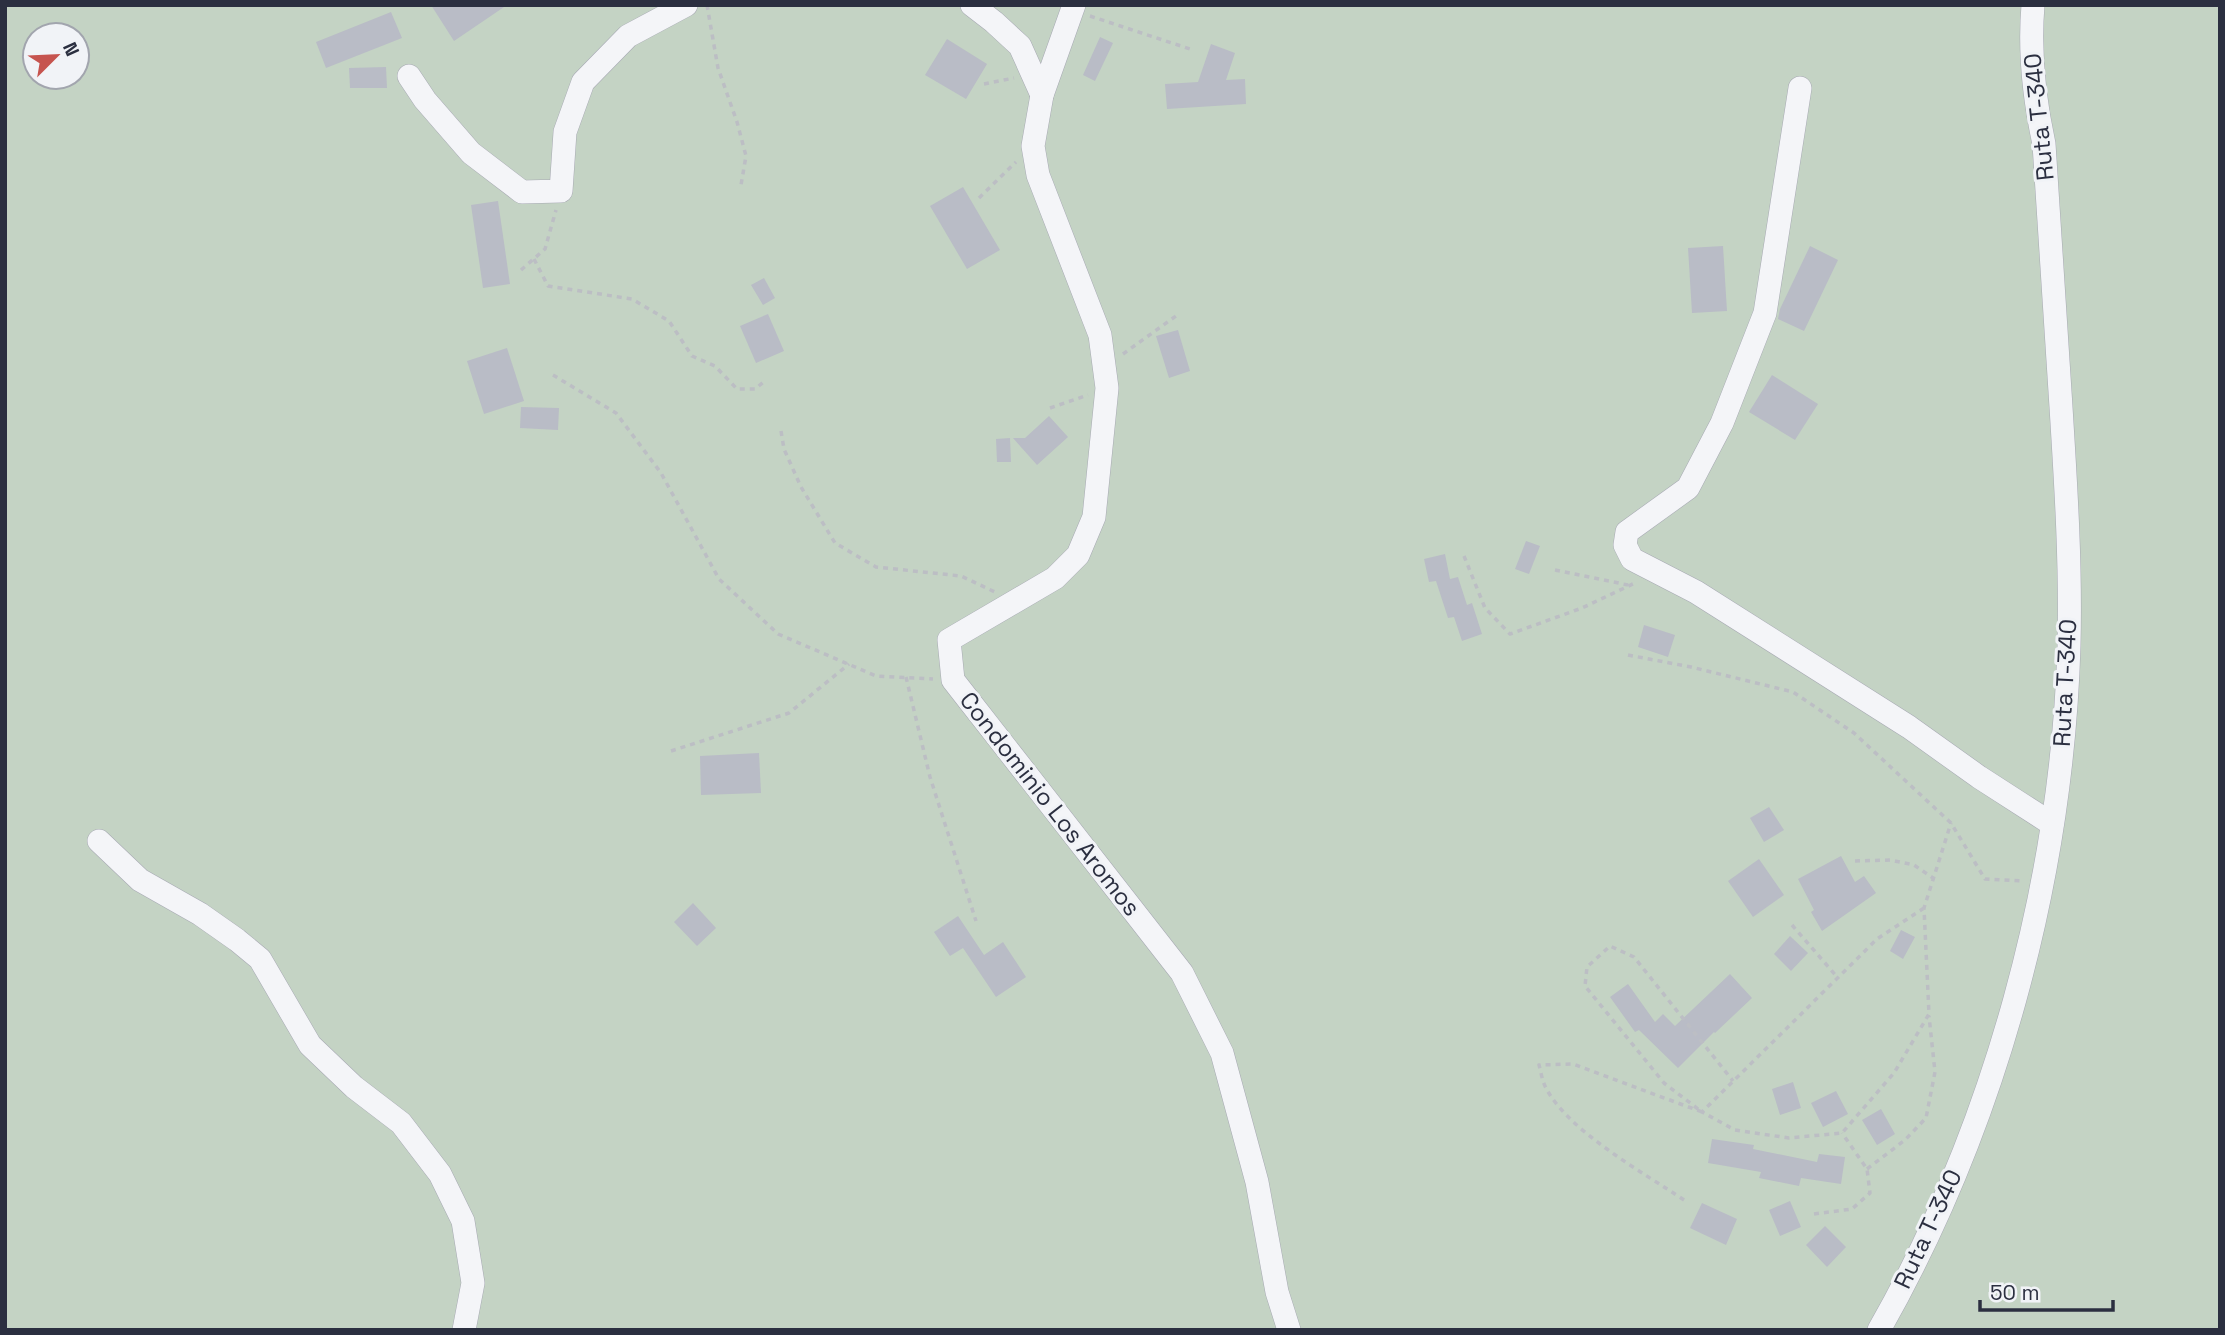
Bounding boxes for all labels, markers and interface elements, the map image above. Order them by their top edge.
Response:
north arrow [21,21,91,91]
text: N [57,38,85,60]
street label: Ruta T-340 [2016,52,2061,182]
street label: Ruta T-340 [2046,618,2083,748]
street label: Condominio Los Aromos [953,685,1148,922]
street label: Ruta T-340 [1886,1164,1969,1293]
scale bar [1980,1268,2113,1312]
text: 50 m [1990,1279,2040,1306]

